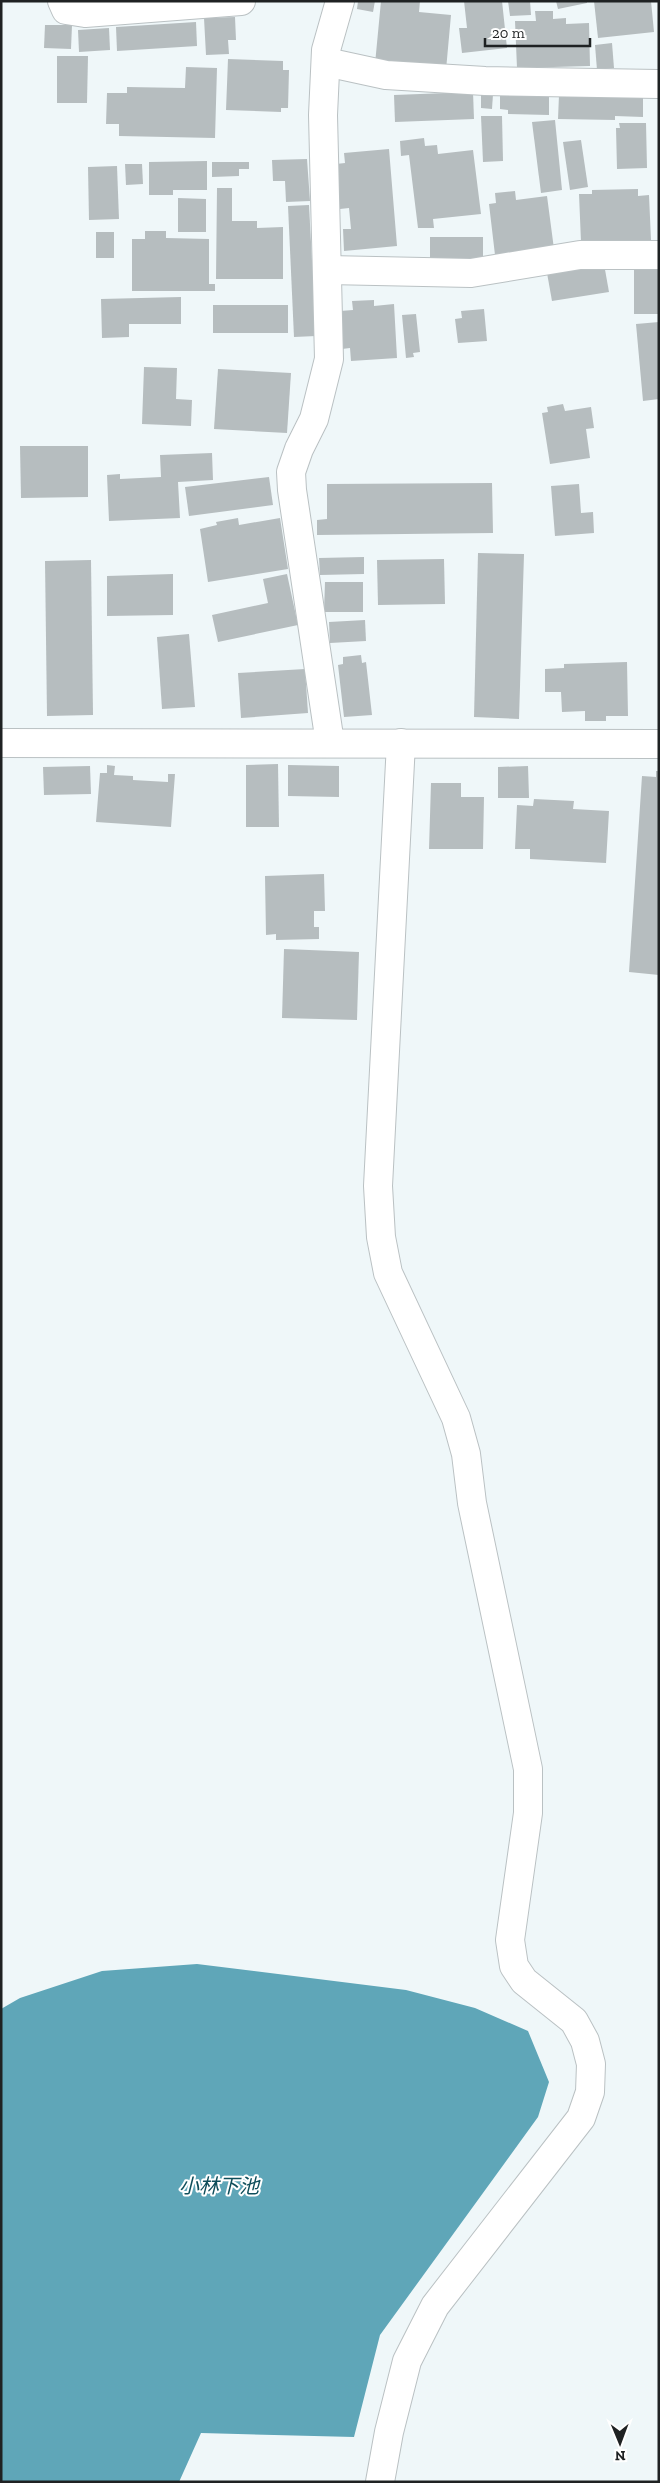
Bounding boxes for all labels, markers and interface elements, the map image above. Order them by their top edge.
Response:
scale bar [485,15,590,47]
text: 20 m [492,24,525,42]
water label: 小林下池 [179,2174,261,2198]
north arrow [595,2418,645,2468]
text: N [614,2447,626,2464]

